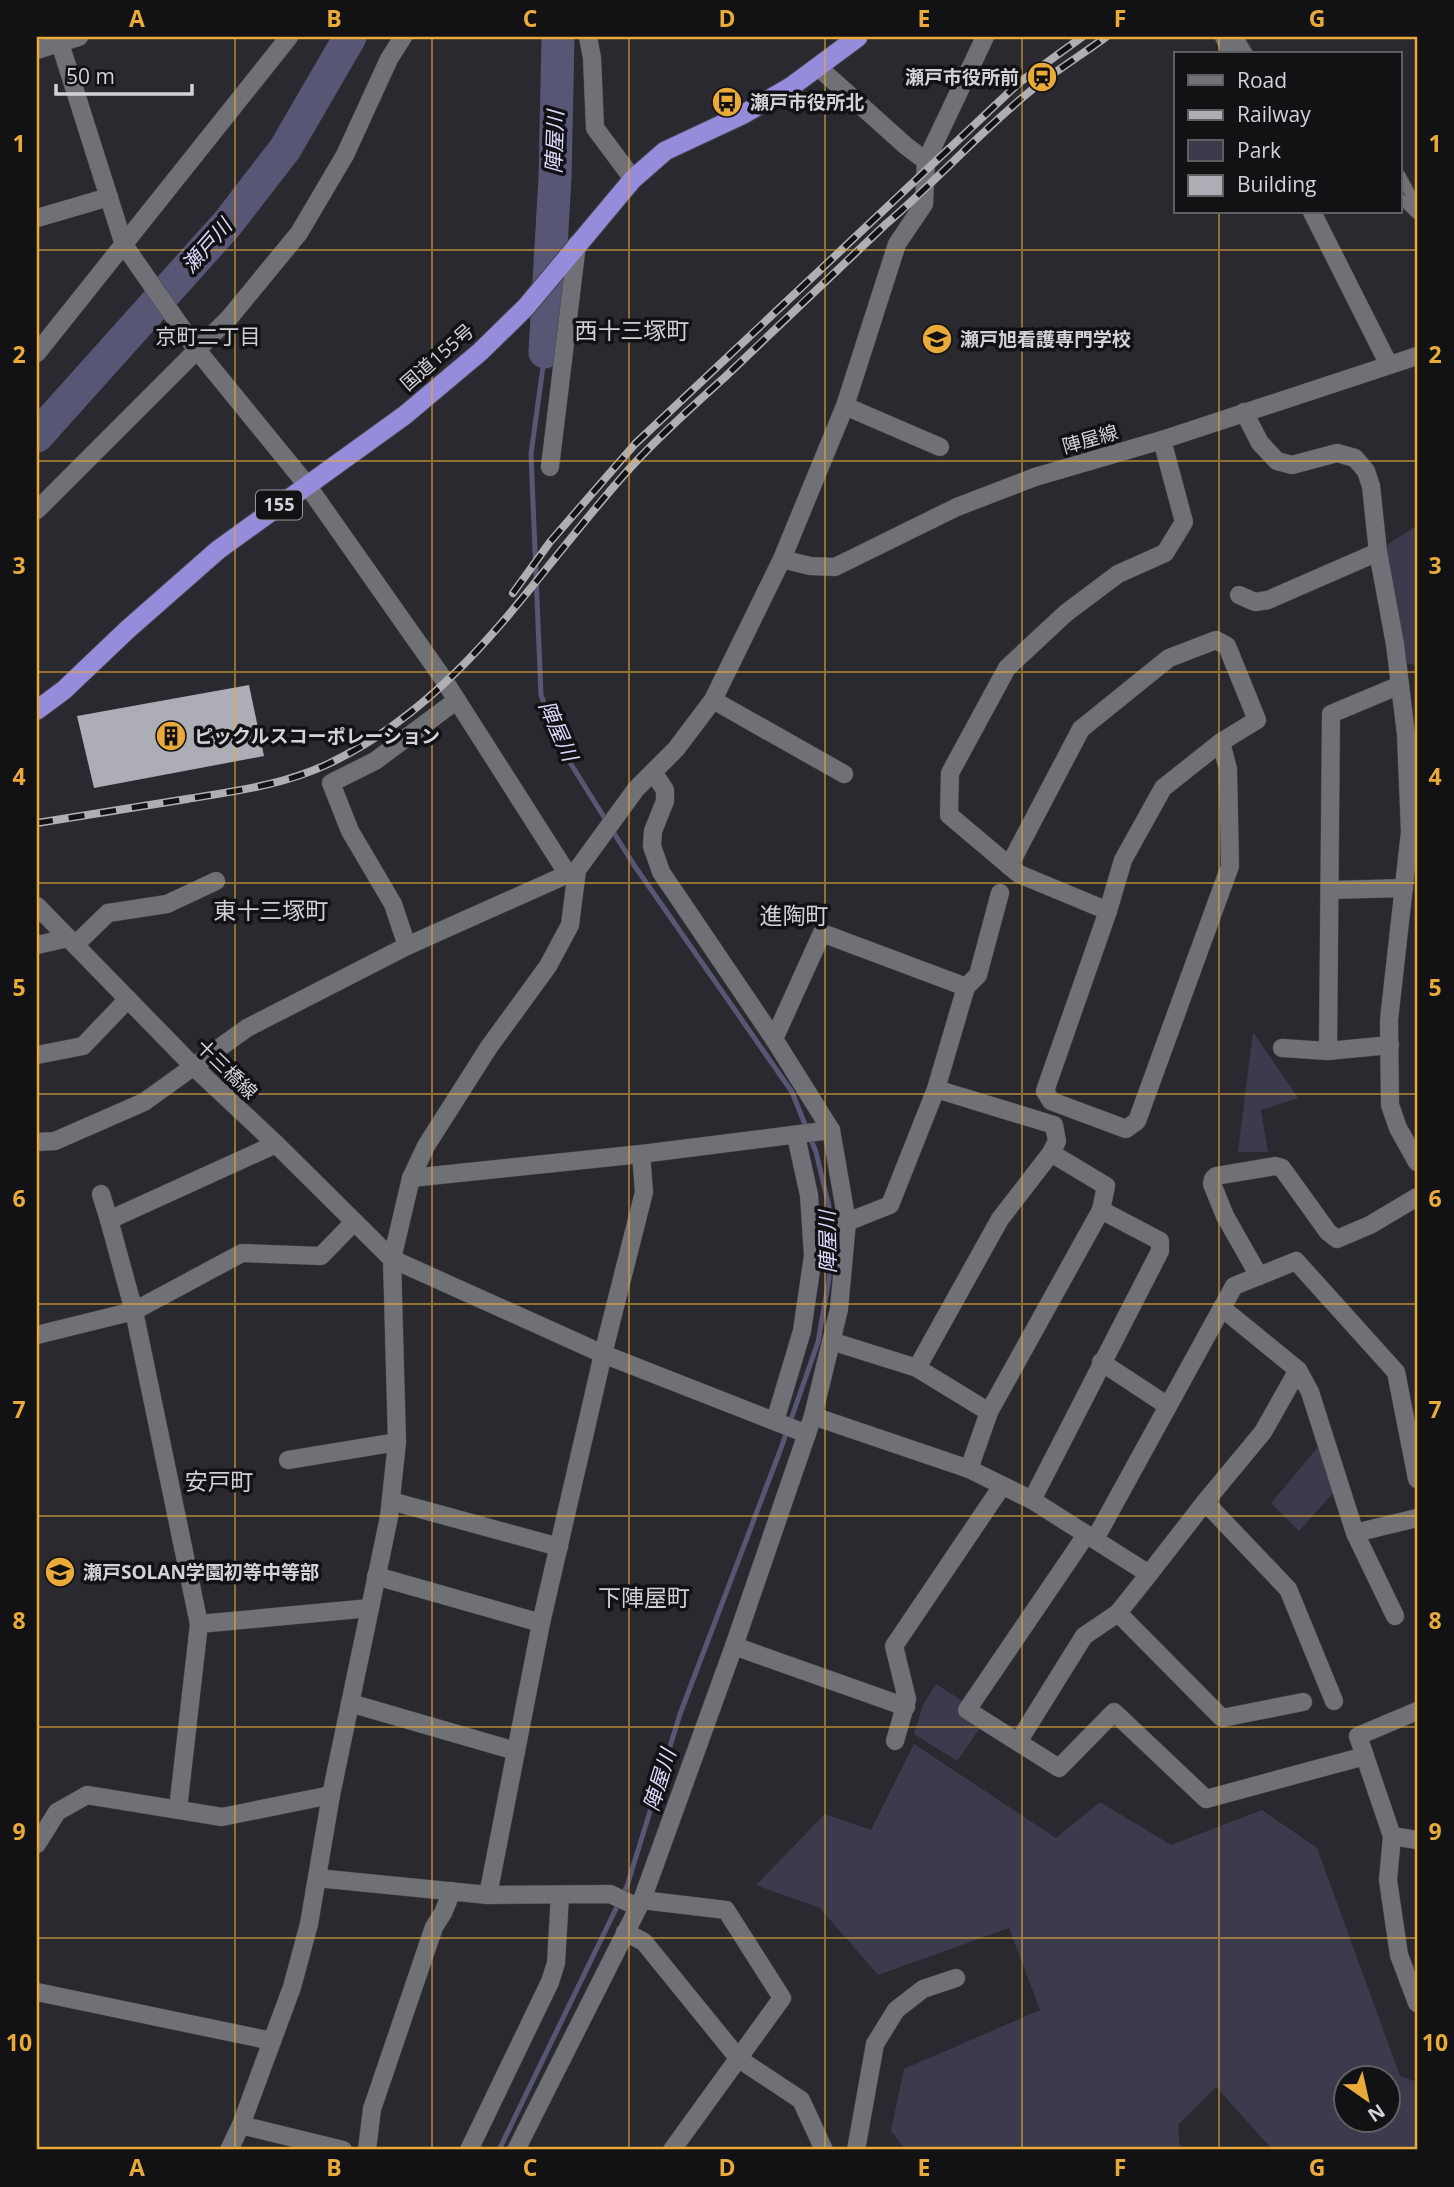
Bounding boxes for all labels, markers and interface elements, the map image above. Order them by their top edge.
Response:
text: A [129,2,145,34]
text: B [326,2,342,34]
text: C [523,2,537,34]
text: D [718,2,736,34]
text: E [918,2,930,34]
text: F [1114,2,1126,34]
text: G [1309,2,1325,34]
scale bar [56,52,192,96]
legend [1174,52,1402,214]
station icon: 瀬戸市役所前 [1025,60,1059,94]
text: 50 m [66,62,115,90]
place label: 瀬戸市役所前 [905,64,1019,90]
text: Road [1237,66,1287,94]
bus stop icon: 瀬戸市役所北 [710,85,744,119]
place label: 瀬戸市役所北 [750,89,864,115]
text: Railway [1237,100,1311,128]
water label: 陣屋川 [539,108,569,174]
text: 1 [12,127,26,159]
text: 1 [1428,127,1442,159]
text: Park [1237,136,1281,164]
text: Building [1237,170,1316,198]
water label: 瀬戸川 [175,211,239,278]
district label: 西十三塚町 [575,314,690,346]
street label: 国道155号 [395,318,479,396]
district label: 京町二丁目 [156,322,261,350]
school or university icon: 瀬戸旭看護専門学校 [920,322,954,356]
place label: 瀬戸旭看護専門学校 [960,326,1131,352]
text: 2 [12,338,26,370]
text: 2 [1428,338,1442,370]
street label: 陣屋線 [1059,419,1121,459]
road number: 155 [256,490,302,520]
text: 3 [12,549,26,581]
text: 3 [1428,549,1442,581]
water label: 陣屋川 [533,696,585,767]
building icon: ピックルスコーポレーション [154,719,188,753]
place label: ピックルスコーポレーション [194,723,440,749]
text: 4 [12,760,26,792]
text: 4 [1428,760,1442,792]
district label: 東十三塚町 [214,894,329,926]
district label: 進陶町 [760,899,829,931]
text: 5 [12,971,26,1003]
text: 5 [1428,971,1442,1003]
street label: 十三橋線 [191,1033,263,1105]
text: 6 [12,1182,26,1214]
text: 6 [1428,1182,1442,1214]
water label: 陣屋川 [812,1208,842,1274]
text: 7 [12,1393,26,1425]
text: 7 [1428,1393,1442,1425]
district label: 安戸町 [185,1465,254,1497]
school or university icon: 瀬戸SOLAN学園初等中等部 [43,1555,77,1589]
place label: 瀬戸SOLAN学園初等中等部 [83,1559,319,1585]
district label: 下陣屋町 [598,1581,690,1613]
text: 8 [12,1604,26,1636]
text: 8 [1428,1604,1442,1636]
water label: 陣屋川 [636,1744,682,1814]
text: 9 [12,1815,26,1847]
text: 9 [1428,1815,1442,1847]
text: 10 [6,2026,32,2058]
text: 10 [1422,2026,1448,2058]
north arrow [1332,2064,1402,2134]
text: N [1363,2098,1390,2128]
text: A [129,2151,145,2183]
text: B [326,2151,342,2183]
text: C [523,2151,537,2183]
text: D [718,2151,736,2183]
text: E [918,2151,930,2183]
text: F [1114,2151,1126,2183]
text: G [1309,2151,1325,2183]

